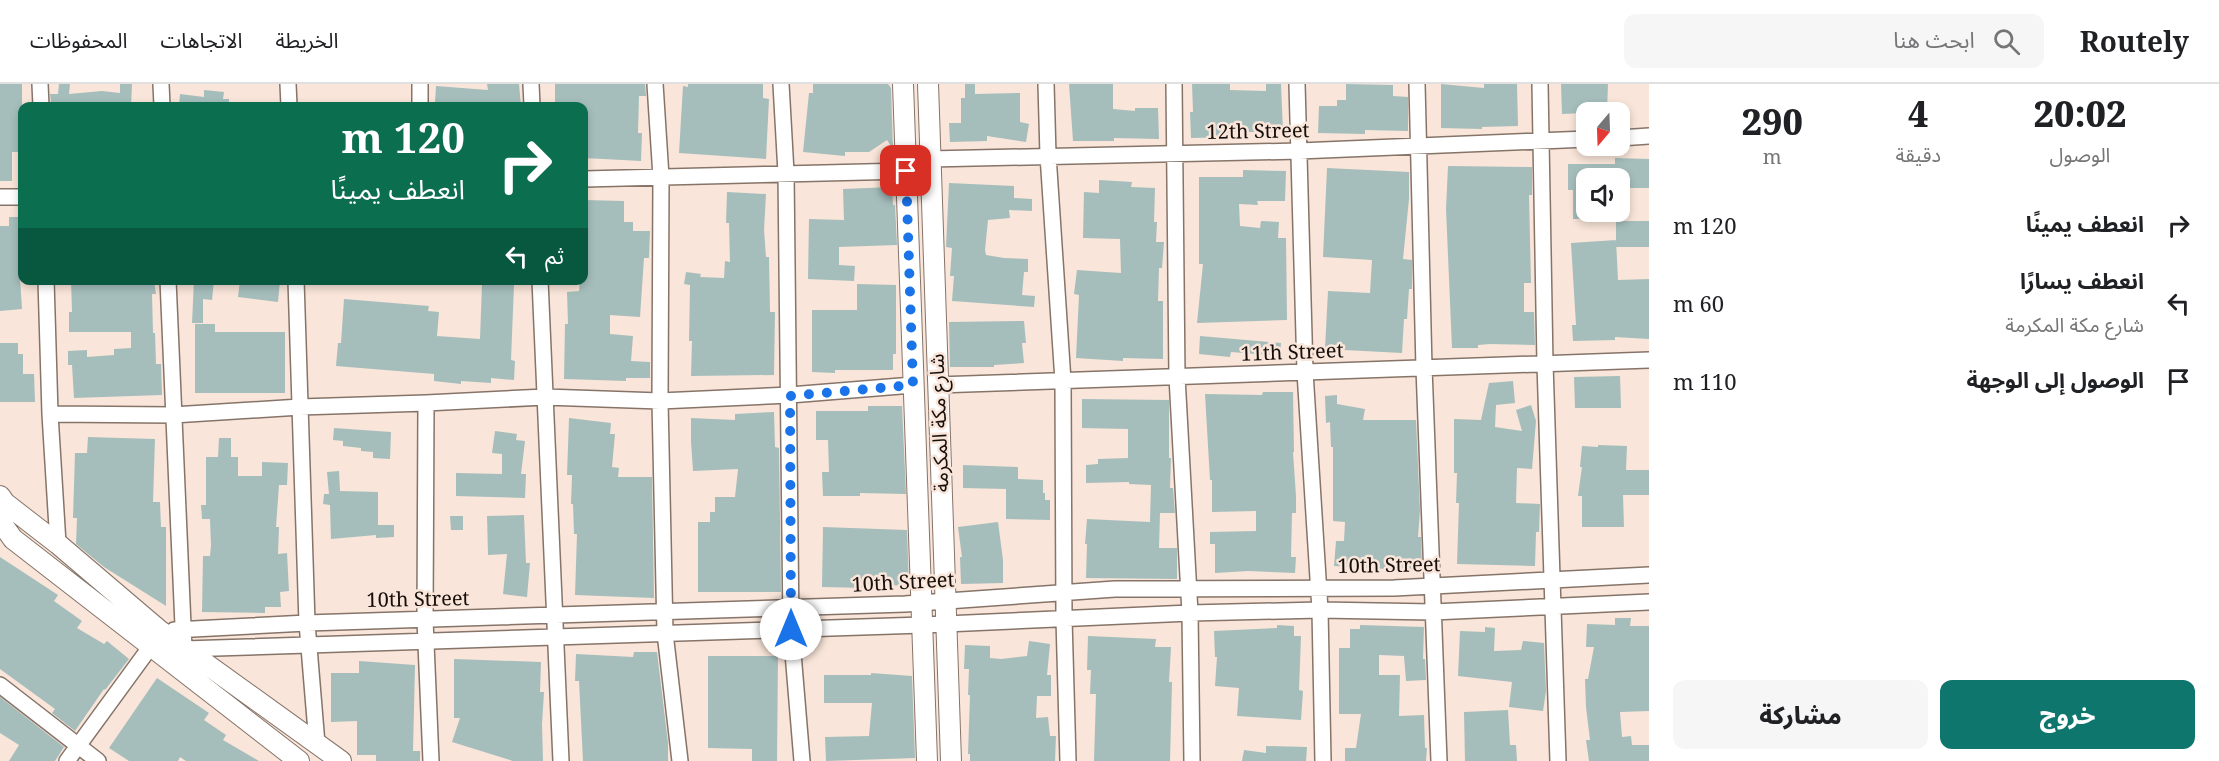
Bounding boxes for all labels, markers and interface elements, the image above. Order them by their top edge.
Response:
search box [1624,14,2044,68]
text: Routely [2080,22,2189,60]
text: ابحث هنا [1893,24,1975,54]
icon: search [1990,25,2023,58]
text: المحفوظات [30,26,127,54]
text: الاتجاهات [160,26,242,54]
text: الخريطة [275,26,338,54]
text: 4 [1908,89,1928,138]
text: 20:02 [2034,89,2126,138]
text: 290 [1742,97,1803,146]
north arrow [1576,102,1630,156]
map controls [1576,102,1630,222]
text: 120 m [341,108,465,165]
street label: 12th Street [1206,116,1310,145]
icon: right [486,126,564,204]
text: دقيقة [1895,141,1941,168]
text: الوصول [2050,141,2110,168]
text: m [1763,143,1782,170]
pin [880,145,931,196]
icon: arrive [889,154,922,187]
button: sound [1576,168,1630,222]
text: انعطف يمينًا [331,170,465,207]
text: انعطف يمينًا [2026,208,2144,238]
icon: right [2162,209,2195,242]
text: 120 m [1673,210,1736,240]
icon: left [500,240,533,273]
text: ثم [545,240,564,270]
text: انعطف يسارًا [2020,265,2144,295]
icon: left [2162,287,2195,320]
text: 60 m [1673,288,1724,318]
text: شارع مكة المكرمة [2005,311,2144,338]
street label: 11th Street [1240,336,1344,367]
street label: شارع مكة المكرمة [923,353,956,493]
text: الوصول إلى الوجهة [1966,364,2144,394]
icon: arrive [2162,365,2195,398]
text: 110 m [1673,366,1736,396]
street label: 10th Street [1337,550,1441,579]
street label: 10th Street [851,565,955,598]
street label: 10th Street [366,584,470,613]
position arrow [759,597,823,661]
button: مشاركة [1673,680,1928,749]
button: خروج [1940,680,2195,749]

